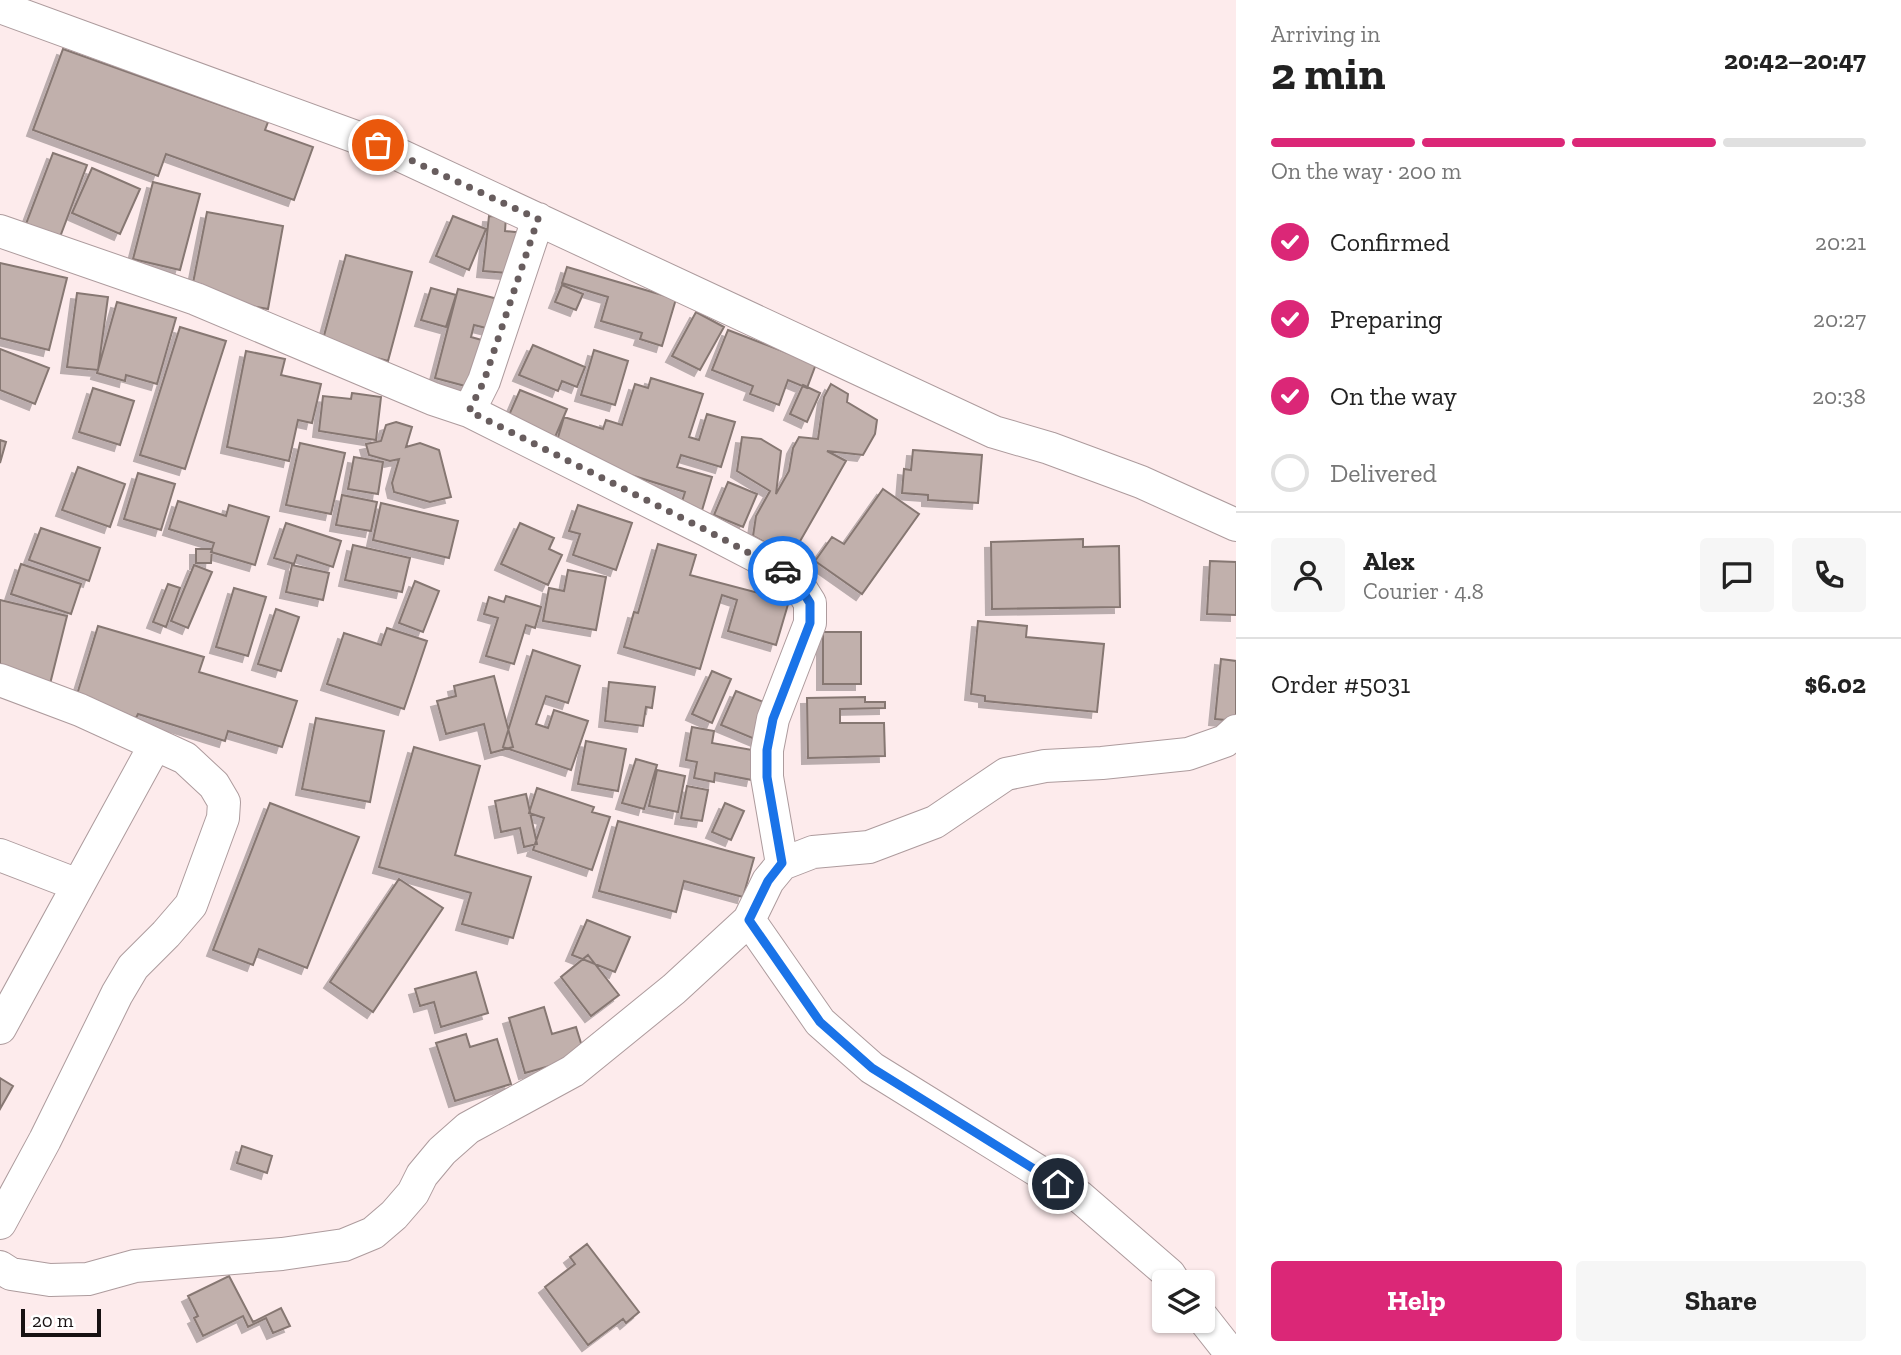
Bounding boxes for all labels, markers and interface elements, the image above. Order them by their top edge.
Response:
text: Arriving in [1271,20,1380,48]
text: 20:42–20:47 [1724,44,1866,76]
text: 2 min [1271,46,1386,101]
pin [348,115,408,175]
icon: bag [359,126,397,164]
text: On the way · 200 m [1271,157,1461,185]
icon: check [1271,223,1309,261]
text: Confirmed [1330,226,1450,258]
text: 20:21 [1815,228,1866,256]
icon: check [1271,300,1309,338]
text: Preparing [1330,303,1442,335]
text: 20:27 [1813,305,1866,333]
icon: check [1271,377,1309,415]
text: On the way [1330,380,1457,412]
text: 20:38 [1812,382,1866,410]
text: Delivered [1330,457,1437,489]
courier [748,536,818,606]
button: person [1271,538,1345,612]
button: chat [1700,538,1774,612]
button: phone [1792,538,1866,612]
text: Alex [1363,545,1415,577]
icon: car [764,552,802,590]
text: Courier · 4.8 [1363,577,1484,605]
text: Order #5031 [1271,668,1410,700]
text: $6.02 [1804,668,1866,700]
pin [1028,1154,1088,1214]
icon: home [1039,1165,1077,1203]
button: Help [1271,1261,1562,1341]
button: Share [1576,1261,1866,1341]
map controls [1152,1270,1215,1333]
button: layers [1152,1270,1215,1333]
scale bar [21,1306,102,1338]
text: 20 m [32,1309,73,1332]

